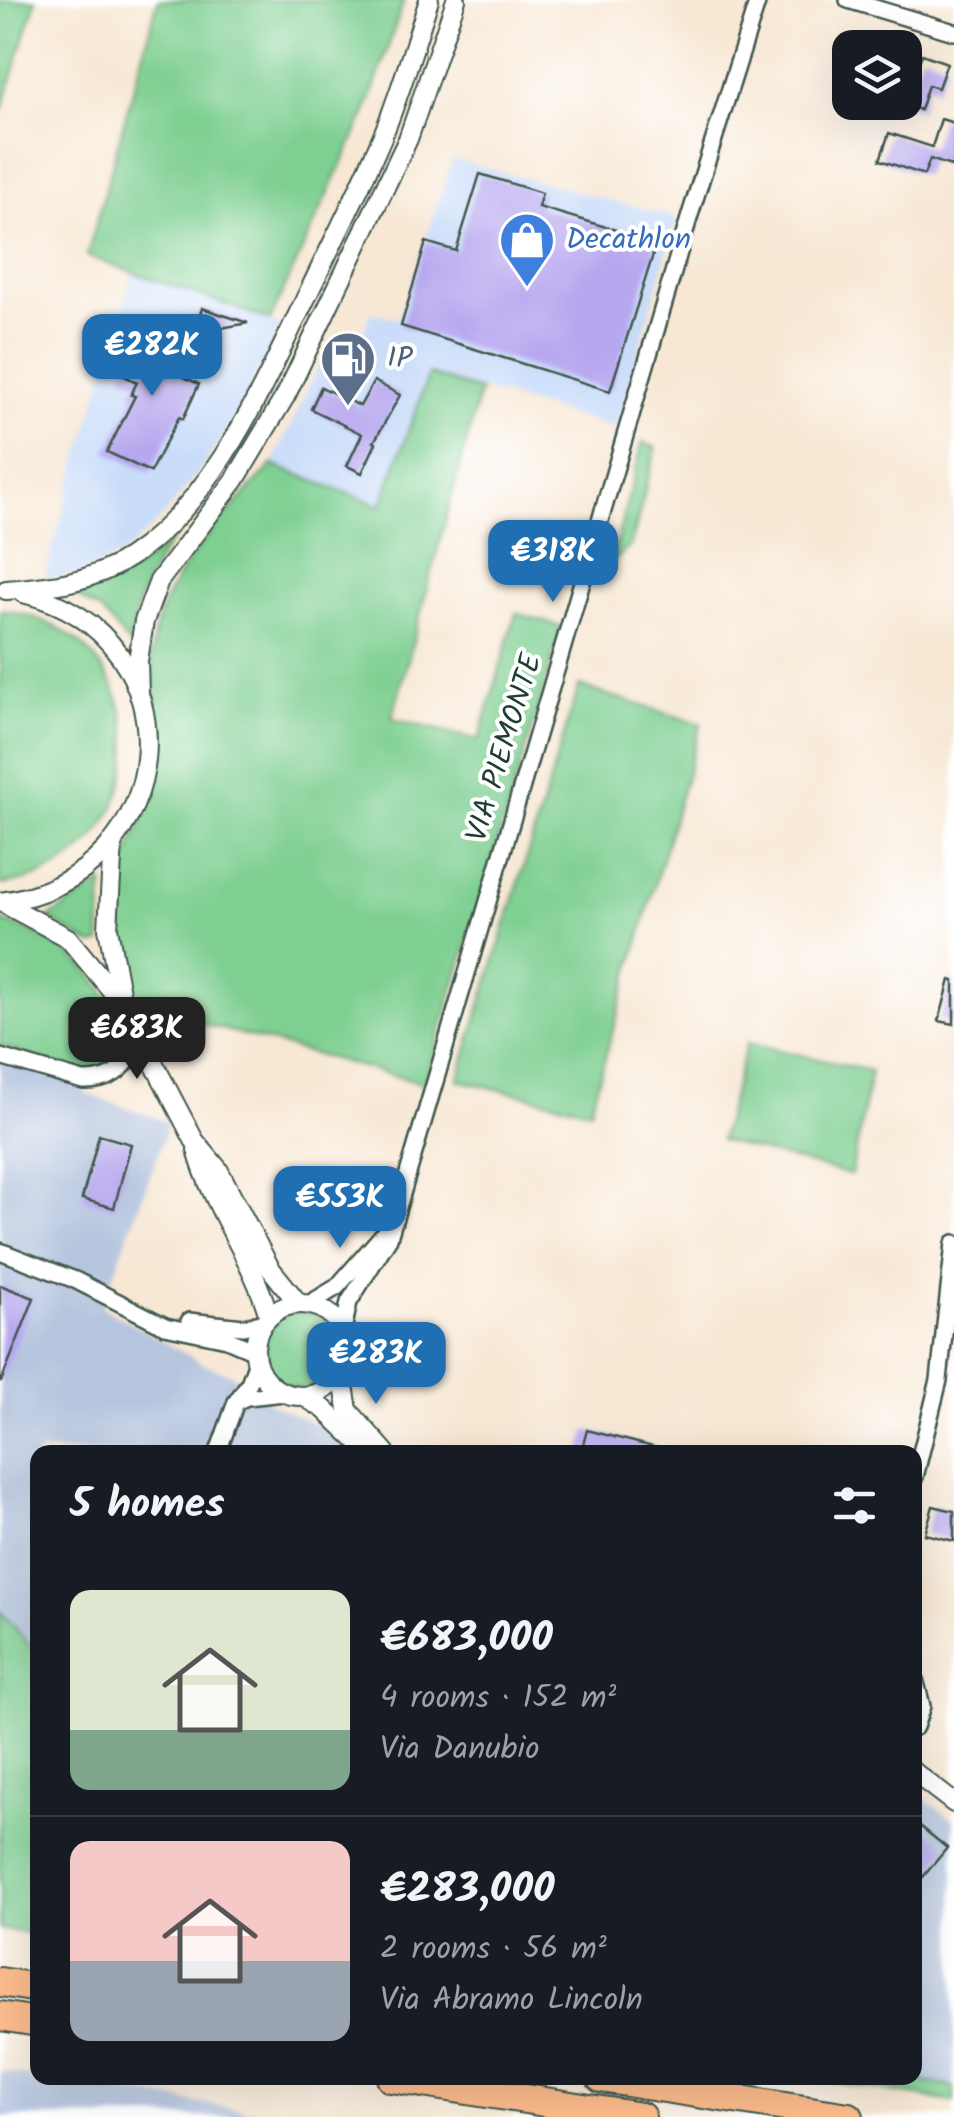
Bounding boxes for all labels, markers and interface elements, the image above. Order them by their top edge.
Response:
map controls [832,30,922,120]
button: layers [832,30,922,120]
shop icon: Decathlon [497,210,557,289]
place label: Decathlon [566,216,691,264]
pin: €282K [82,314,222,399]
text: €282K [104,321,200,372]
fuel station icon: IP [318,329,378,408]
place label: IP [387,335,413,383]
pin: €318K [483,520,623,605]
text: €318K [510,527,596,578]
street label: VIA PIEMONTE [454,647,557,848]
pin: €683K [67,997,207,1082]
text: €683K [90,1004,184,1055]
pin: €553K [270,1166,410,1251]
text: €553K [295,1173,385,1224]
pin: €283K [306,1322,446,1407]
text: €283K [329,1329,423,1380]
text: 5 homes [70,1472,225,1539]
icon: filters [827,1478,882,1533]
text: €683,000 [380,1606,553,1673]
icon: home [150,1630,270,1750]
text: 4 rooms · 152 m² [380,1673,616,1724]
text: Via Danubio [380,1724,540,1775]
text: €283,000 [380,1857,555,1924]
icon: home [150,1881,270,2001]
text: 2 rooms · 56 m² [380,1924,607,1975]
text: Via Abramo Lincoln [380,1975,643,2026]

